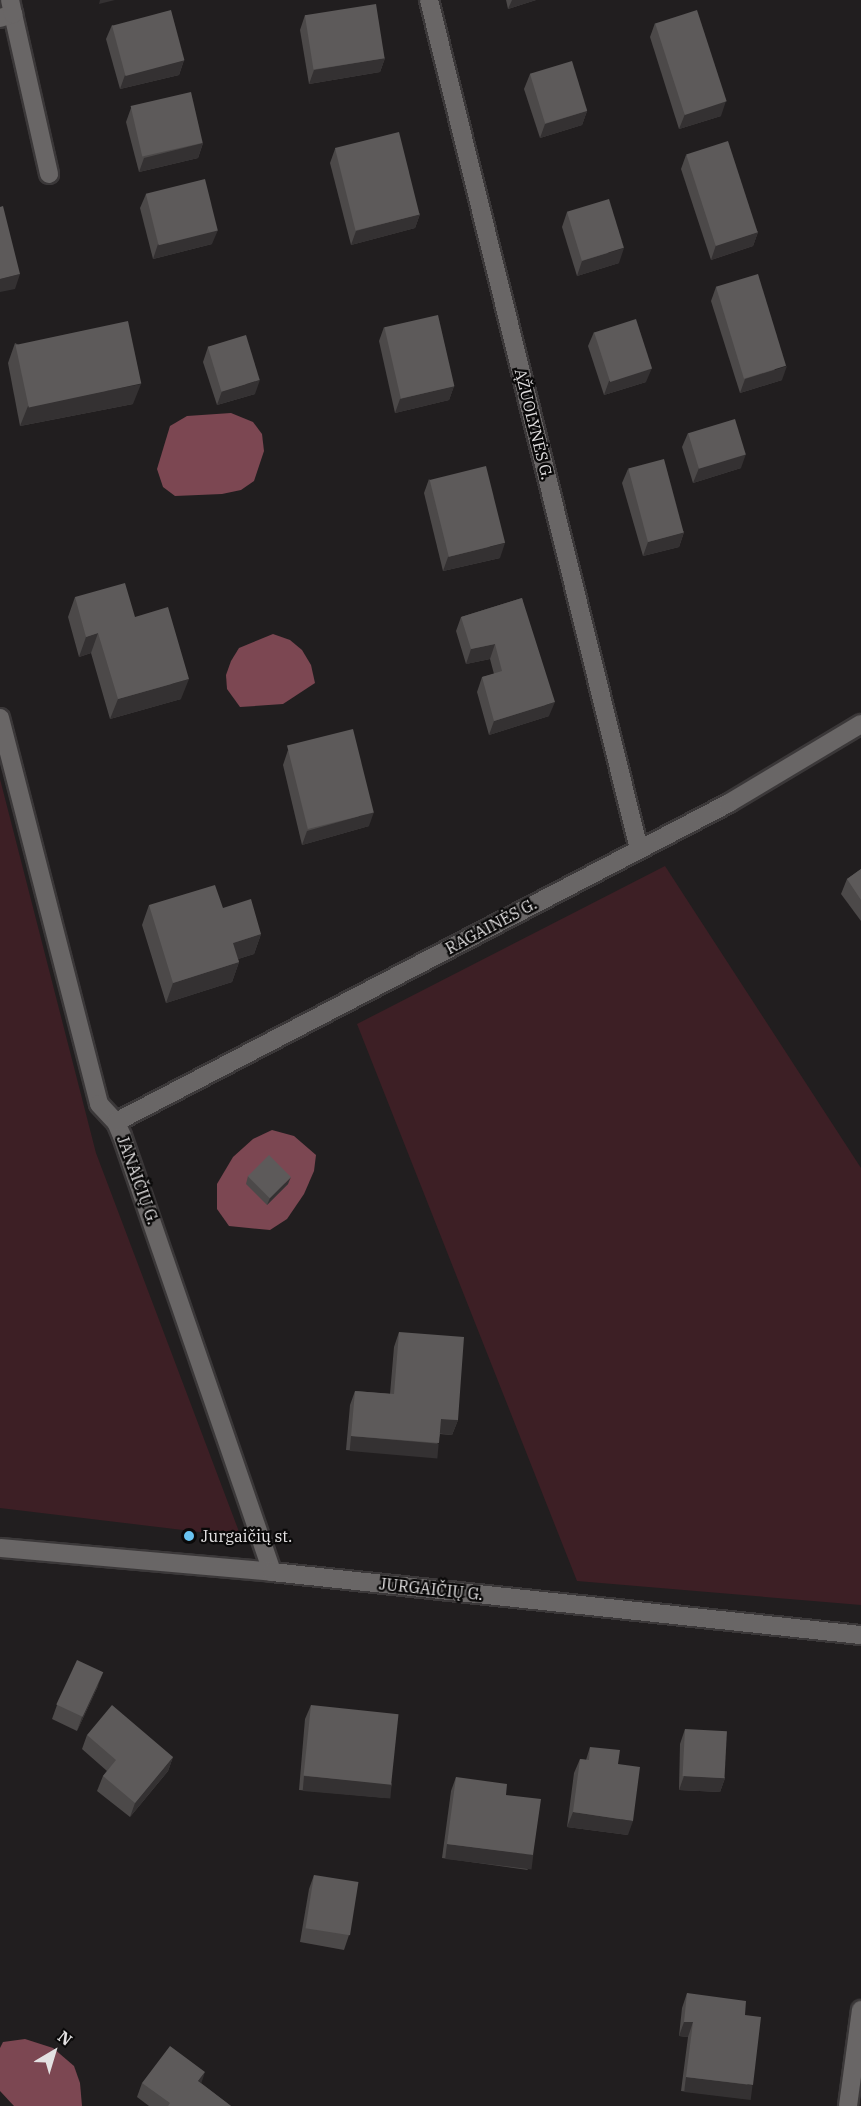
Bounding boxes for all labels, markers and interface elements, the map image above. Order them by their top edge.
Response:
street label: ĄŽUOLYNĖS G. [511,366,557,482]
street label: RAGAINĖS G. [442,894,540,958]
street label: JANAIČIŲ G. [113,1133,163,1227]
place label: Jurgaičių st. [201,1526,292,1546]
marker: Jurgaičių st. [182,1529,196,1543]
street label: JURGAIČIŲ G. [378,1574,484,1604]
north arrow [24,2022,84,2082]
text: N [54,2026,76,2050]

